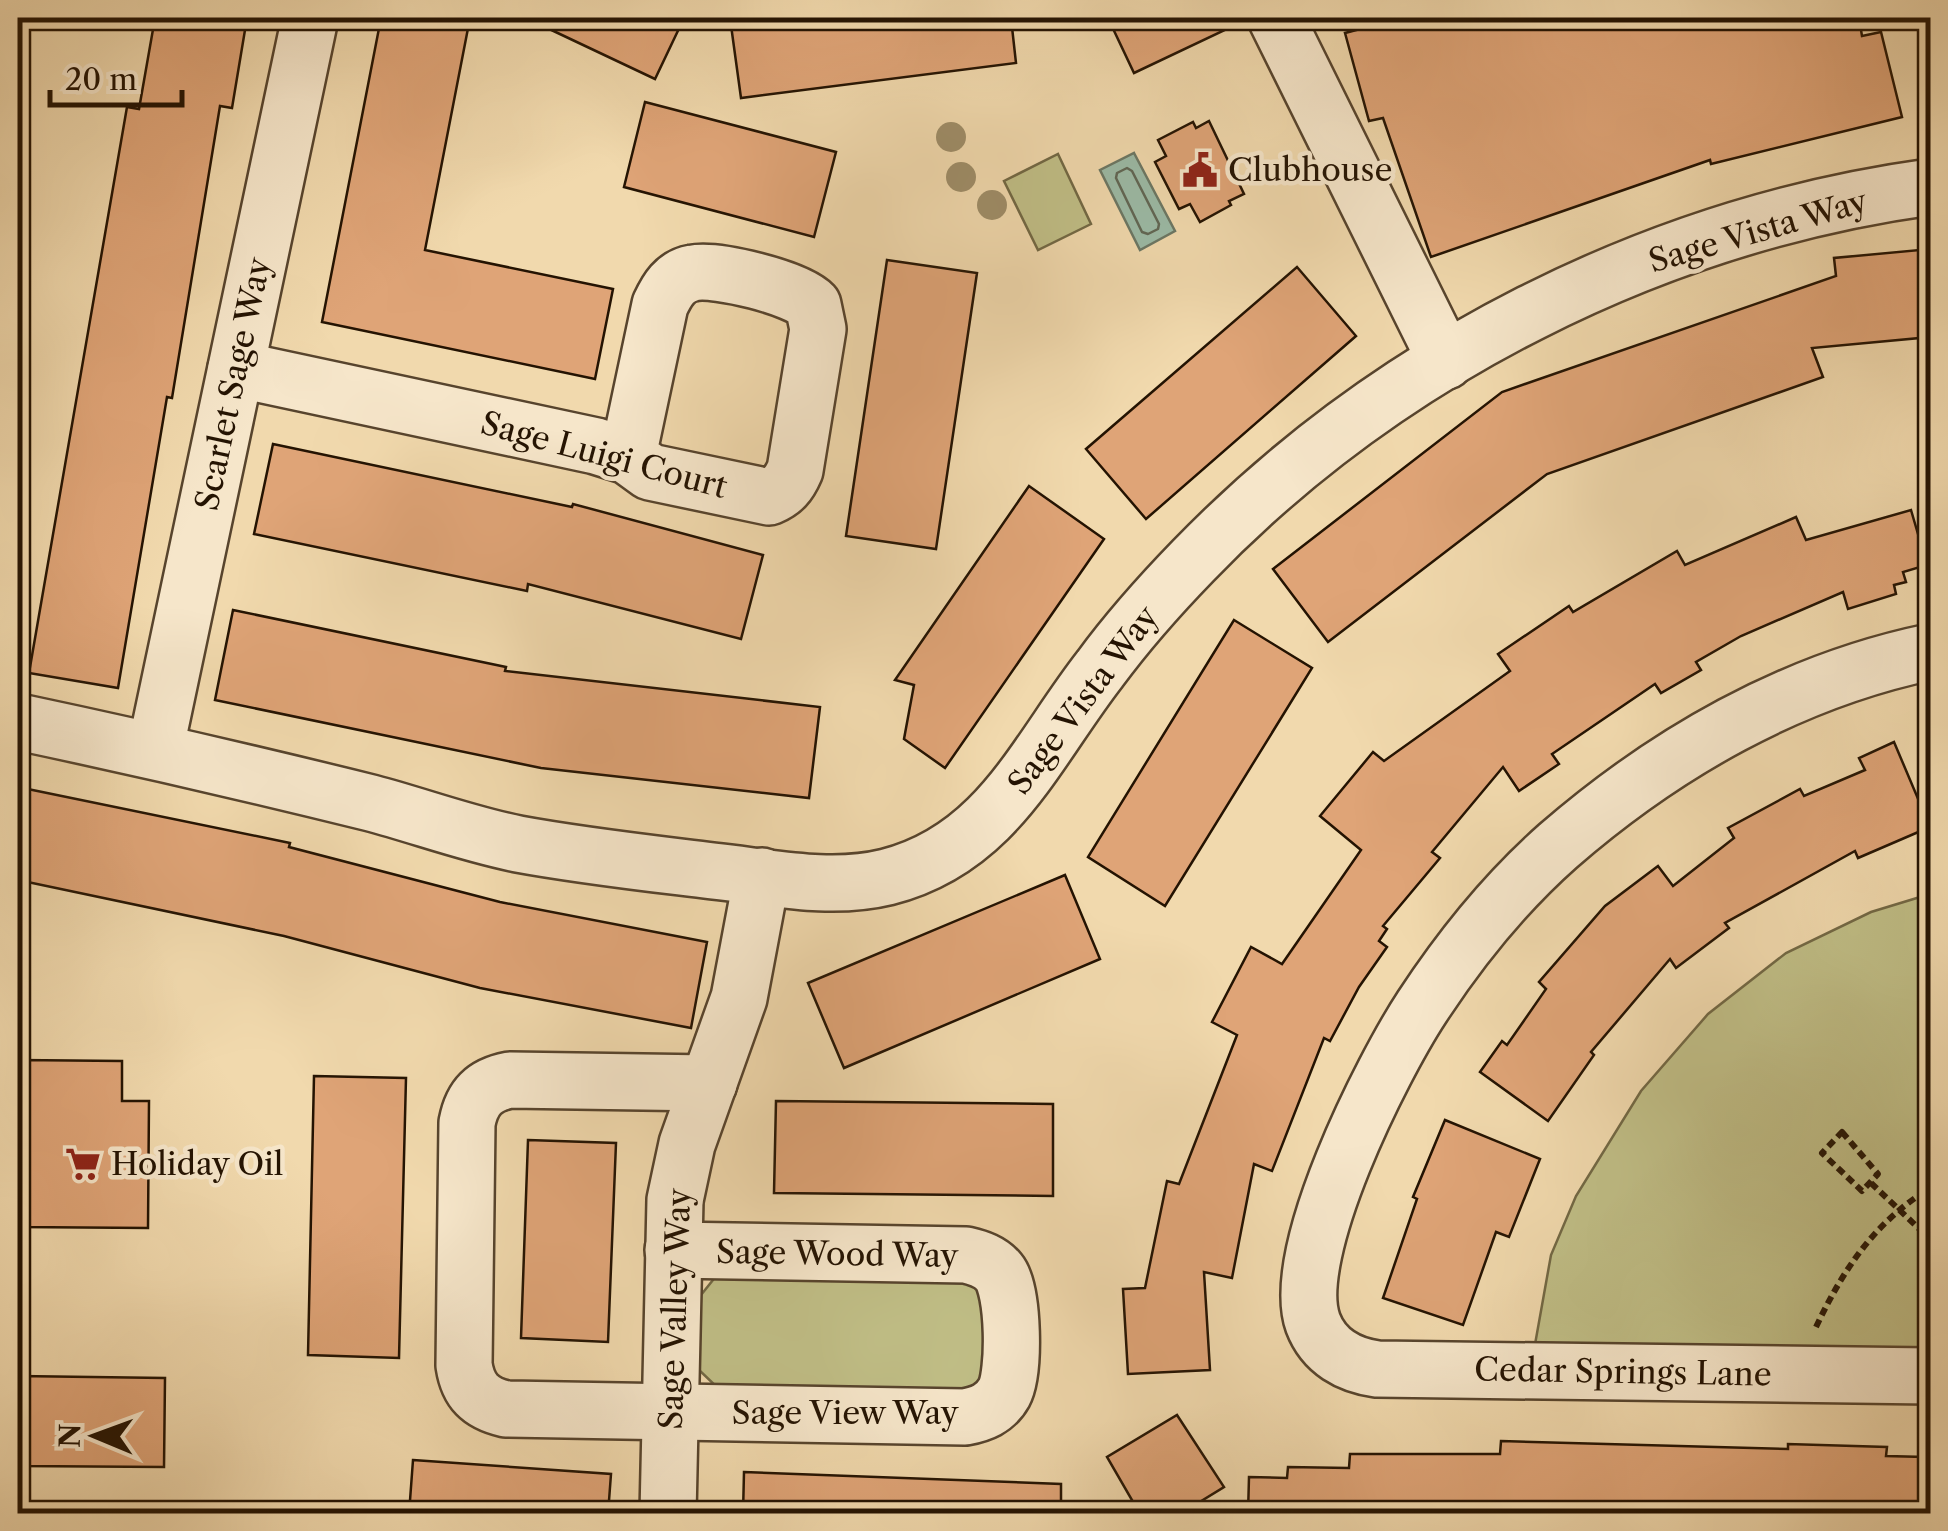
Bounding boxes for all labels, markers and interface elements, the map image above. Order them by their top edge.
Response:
scale bar [50,45,182,107]
text: 20 m [65,61,137,98]
place label: Clubhouse [1228,150,1392,189]
public building icon: Clubhouse [1181,151,1219,189]
street label: Sage Vista Way [1644,180,1873,280]
street label: Scarlet Sage Way [187,253,279,514]
street label: Sage Luigi Court [477,403,732,506]
street label: Sage Vista Way [999,597,1167,802]
place label: Holiday Oil [111,1144,283,1183]
supermarket icon: Holiday Oil [64,1145,102,1183]
street label: Sage Valley Way [651,1187,698,1430]
street label: Sage Wood Way [716,1232,960,1275]
street label: Cedar Springs Lane [1474,1349,1772,1394]
north arrow [45,1386,145,1486]
street label: Sage View Way [732,1393,960,1432]
text: N [53,1423,87,1448]

